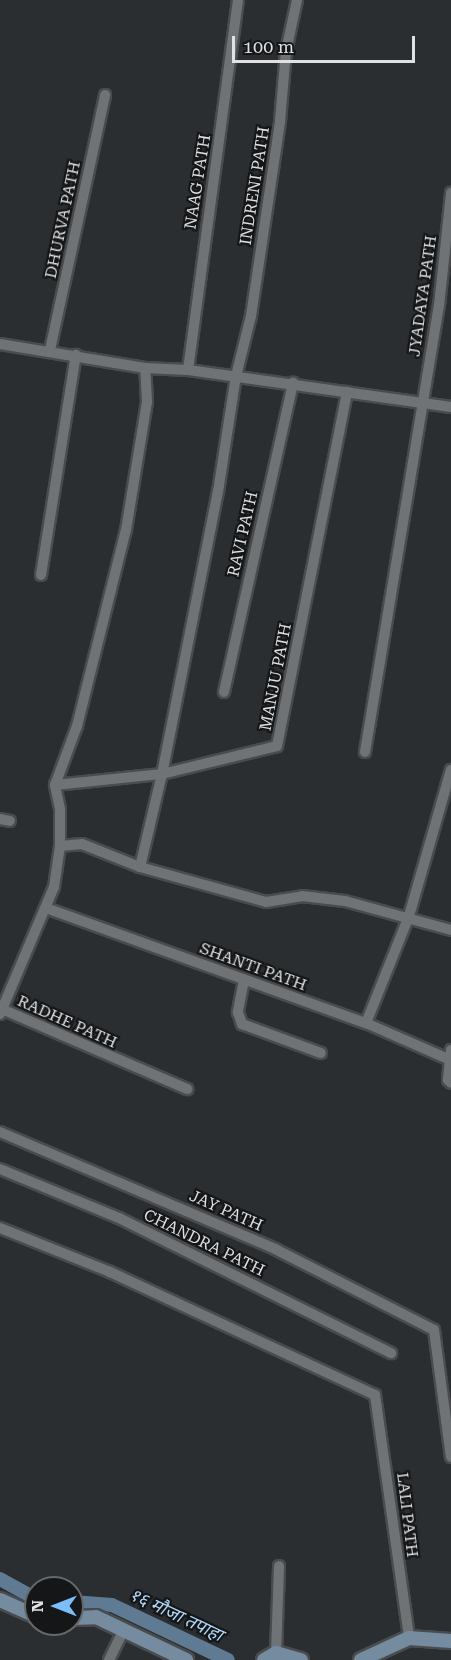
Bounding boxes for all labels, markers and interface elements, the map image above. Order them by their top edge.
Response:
scale bar [235,24,418,62]
text: 100 m [243,36,294,57]
street label: INDRENI PATH [236,125,274,247]
street label: NAAG PATH [181,133,215,231]
street label: DHURVA PATH [41,160,85,280]
street label: JYADAYA PATH [405,234,441,358]
street label: RAVI PATH [224,489,262,579]
street label: MANJU PATH [256,622,296,732]
street label: SHANTI PATH [197,939,309,995]
street label: RADHE PATH [14,992,120,1052]
street label: JAY PATH [186,1186,266,1236]
street label: CHANDRA PATH [141,1205,267,1281]
street label: LALI PATH [392,1471,422,1559]
north arrow [24,1576,84,1636]
water label: १६ मौजा तपाहा [126,1584,226,1646]
text: N [28,1600,47,1612]

